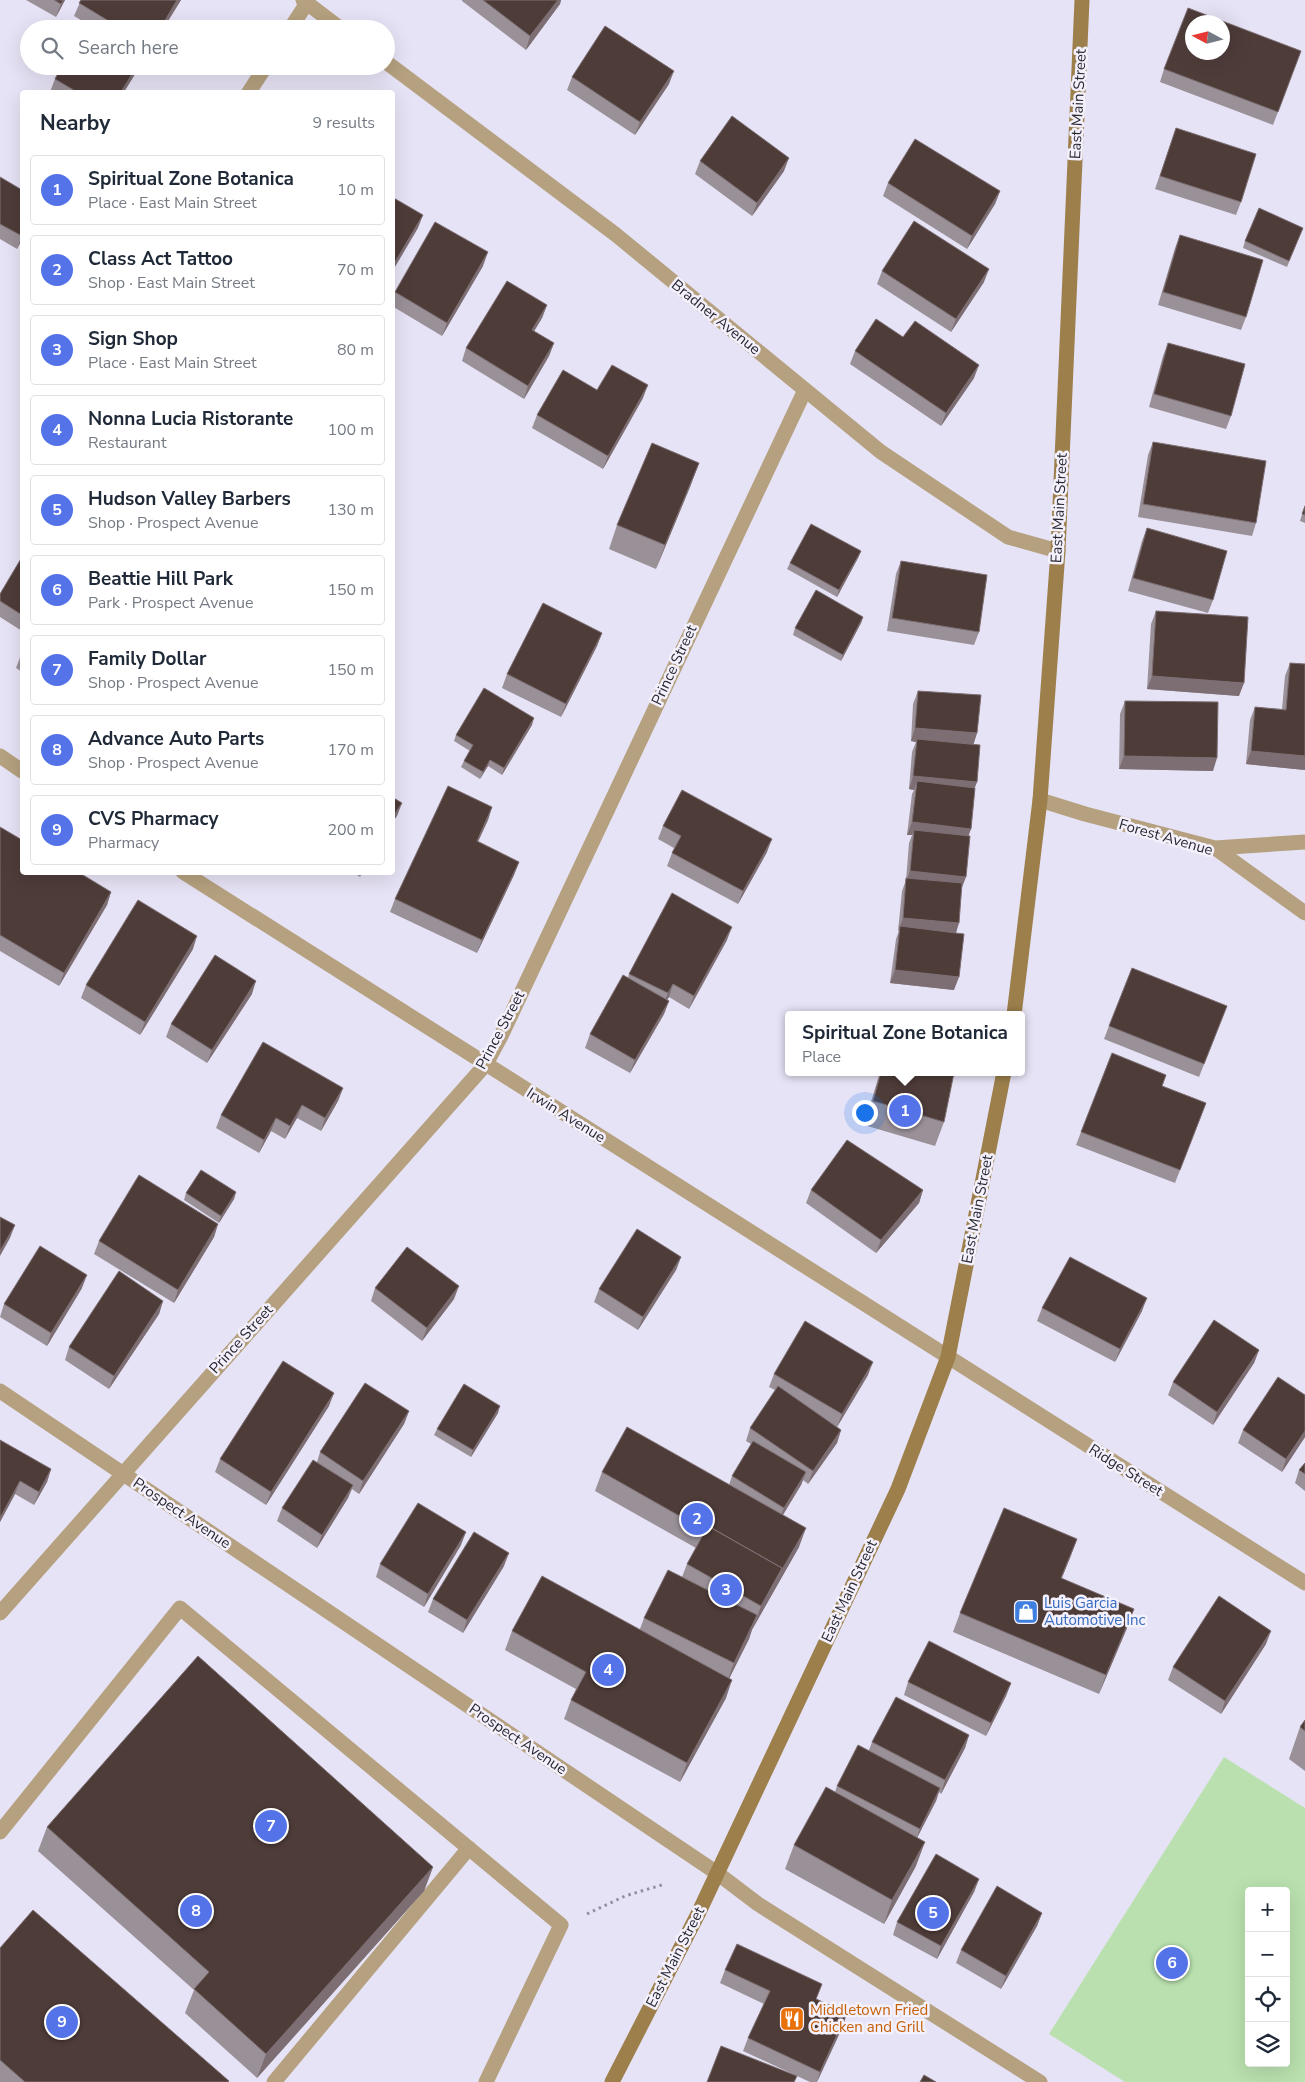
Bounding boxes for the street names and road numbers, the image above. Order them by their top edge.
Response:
street label: East Main Street [1065,48,1091,160]
street label: Bradner Avenue [667,275,765,359]
street label: East Main Street [1046,452,1072,564]
street label: Prince Street [647,621,702,708]
street label: Forest Avenue [1117,814,1215,860]
street label: Prince Street [471,987,529,1073]
street label: Irwin Avenue [523,1083,609,1147]
street label: East Main Street [957,1152,997,1265]
street label: Prince Street [205,1300,278,1378]
street label: Ridge Street [1085,1439,1167,1501]
street label: Prospect Avenue [129,1473,235,1553]
street label: East Main Street [817,1536,882,1645]
street label: Prospect Avenue [465,1699,571,1779]
street label: East Main Street [641,1903,709,2011]

